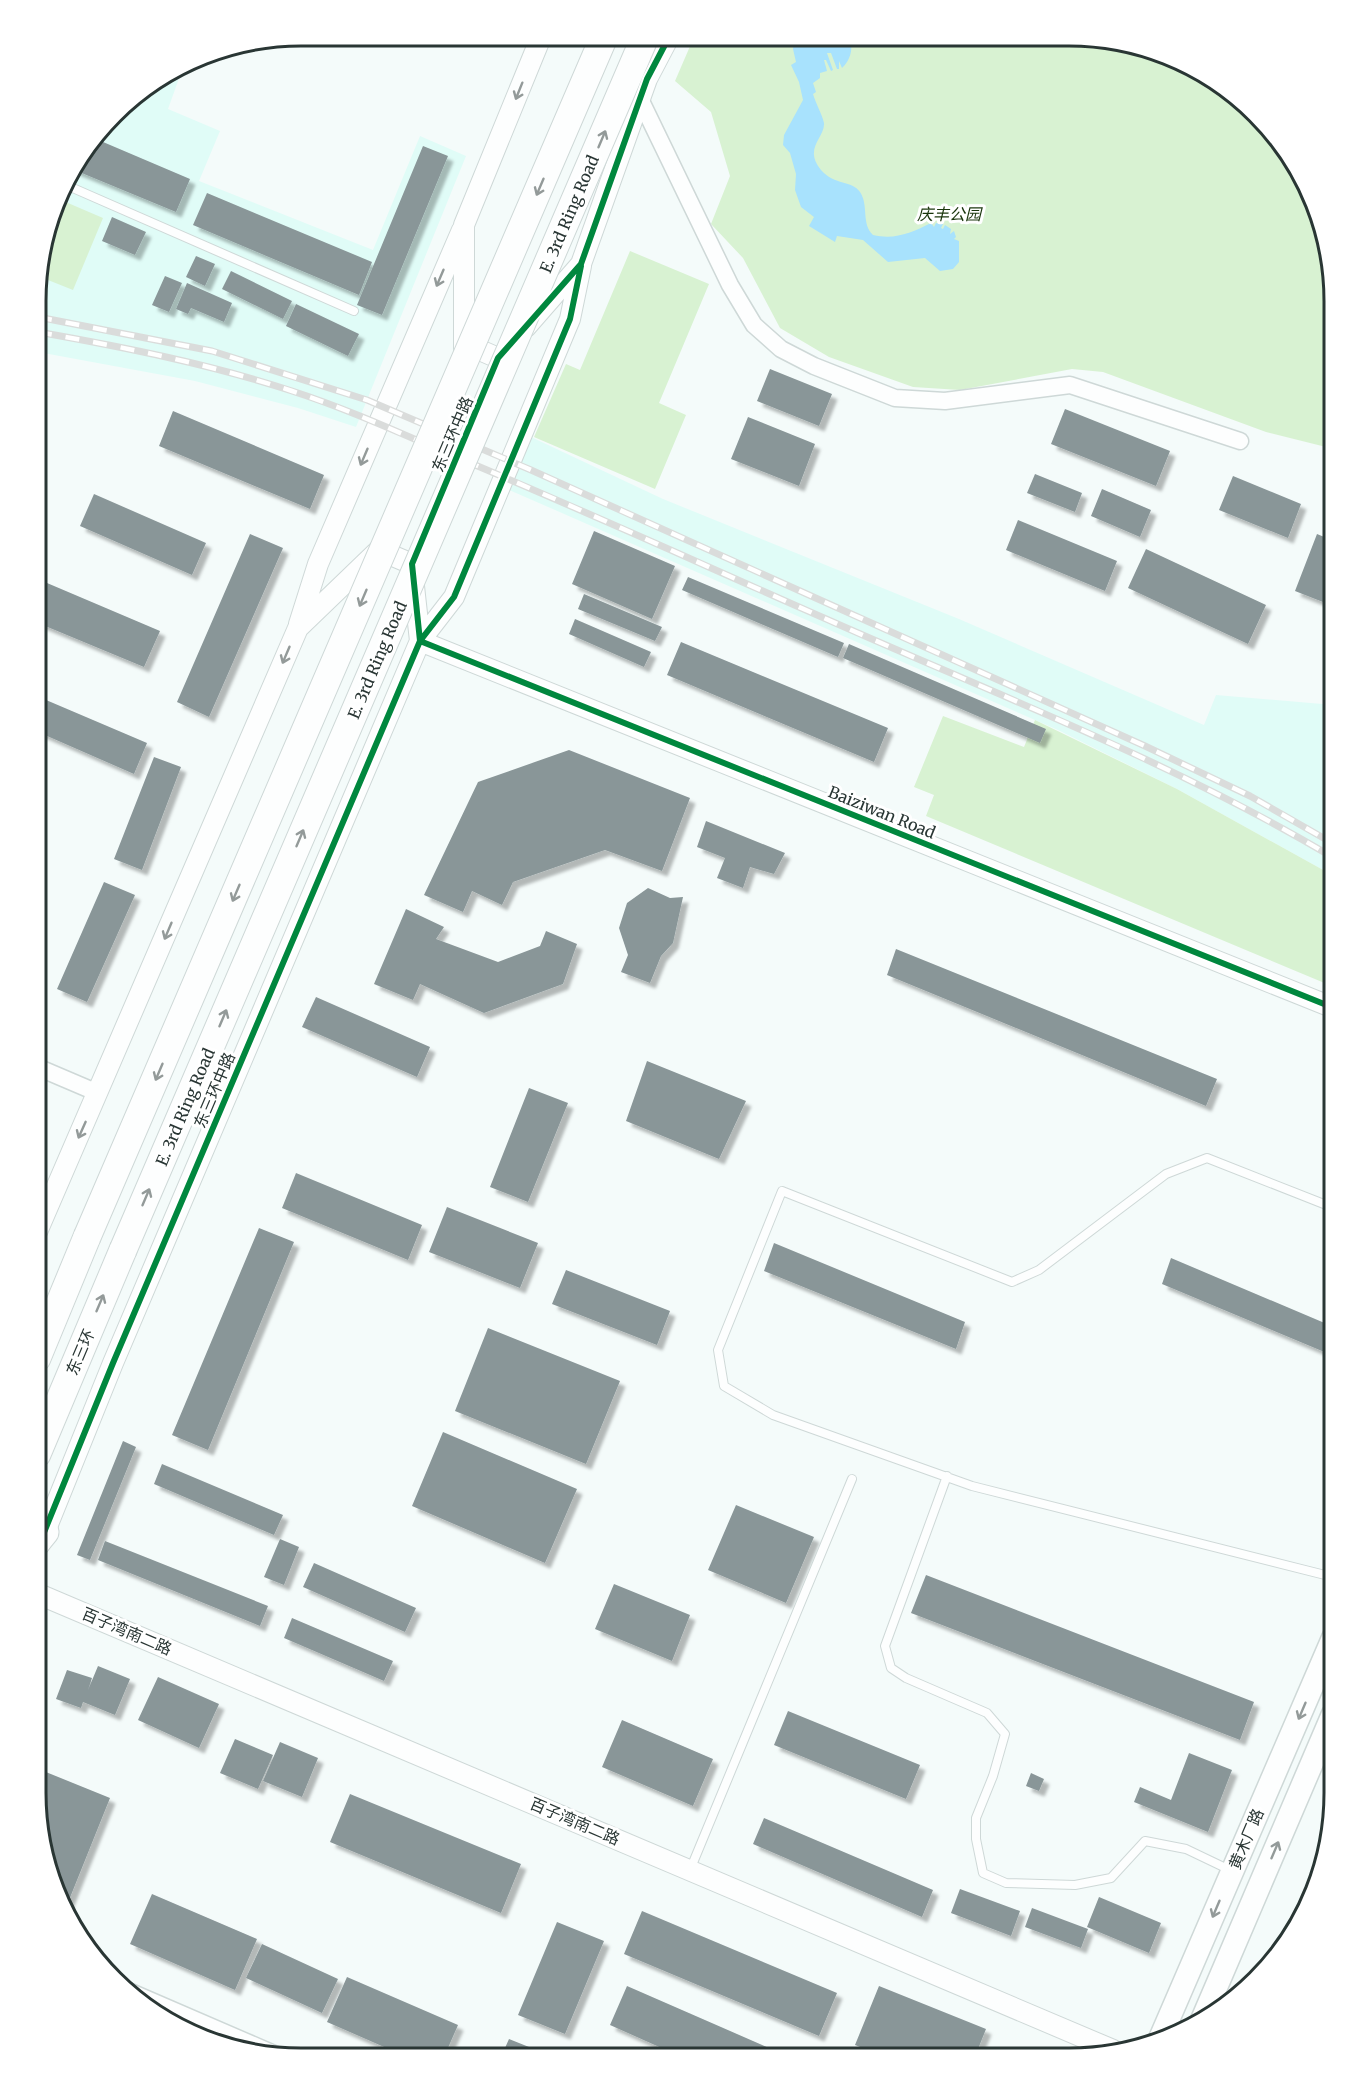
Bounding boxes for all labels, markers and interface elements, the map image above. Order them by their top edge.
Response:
one-way arrow [513,81,524,100]
one-way arrow [597,130,608,148]
street label: E. 3rd Ring Road [535,152,603,276]
one-way arrow [533,178,545,196]
park label: 庆丰公园 [917,204,983,224]
one-way arrow [434,268,445,287]
street label: 东三环中路 [427,393,477,475]
one-way arrow [358,448,369,466]
one-way arrow [357,588,368,606]
street label: E. 3rd Ring Road [343,598,411,722]
one-way arrow [280,646,291,664]
street label: Baiziwan Road [825,781,939,843]
one-way arrow [295,830,306,848]
one-way arrow [230,883,241,901]
one-way arrow [162,922,173,940]
one-way arrow [218,1009,229,1027]
street label: E. 3rd Ring Road [151,1045,219,1169]
street label: 东三环中路 [189,1049,239,1131]
one-way arrow [153,1062,164,1080]
one-way arrow [76,1120,88,1138]
one-way arrow [141,1188,152,1206]
one-way arrow [95,1294,106,1313]
street label: 东三环 [61,1326,99,1378]
street label: 百子湾南二路 [79,1603,175,1659]
one-way arrow [1296,1701,1307,1719]
street label: 百子湾南二路 [527,1793,623,1849]
street label: 黄木厂路 [1224,1806,1268,1872]
one-way arrow [1270,1842,1281,1860]
one-way arrow [1210,1899,1221,1917]

